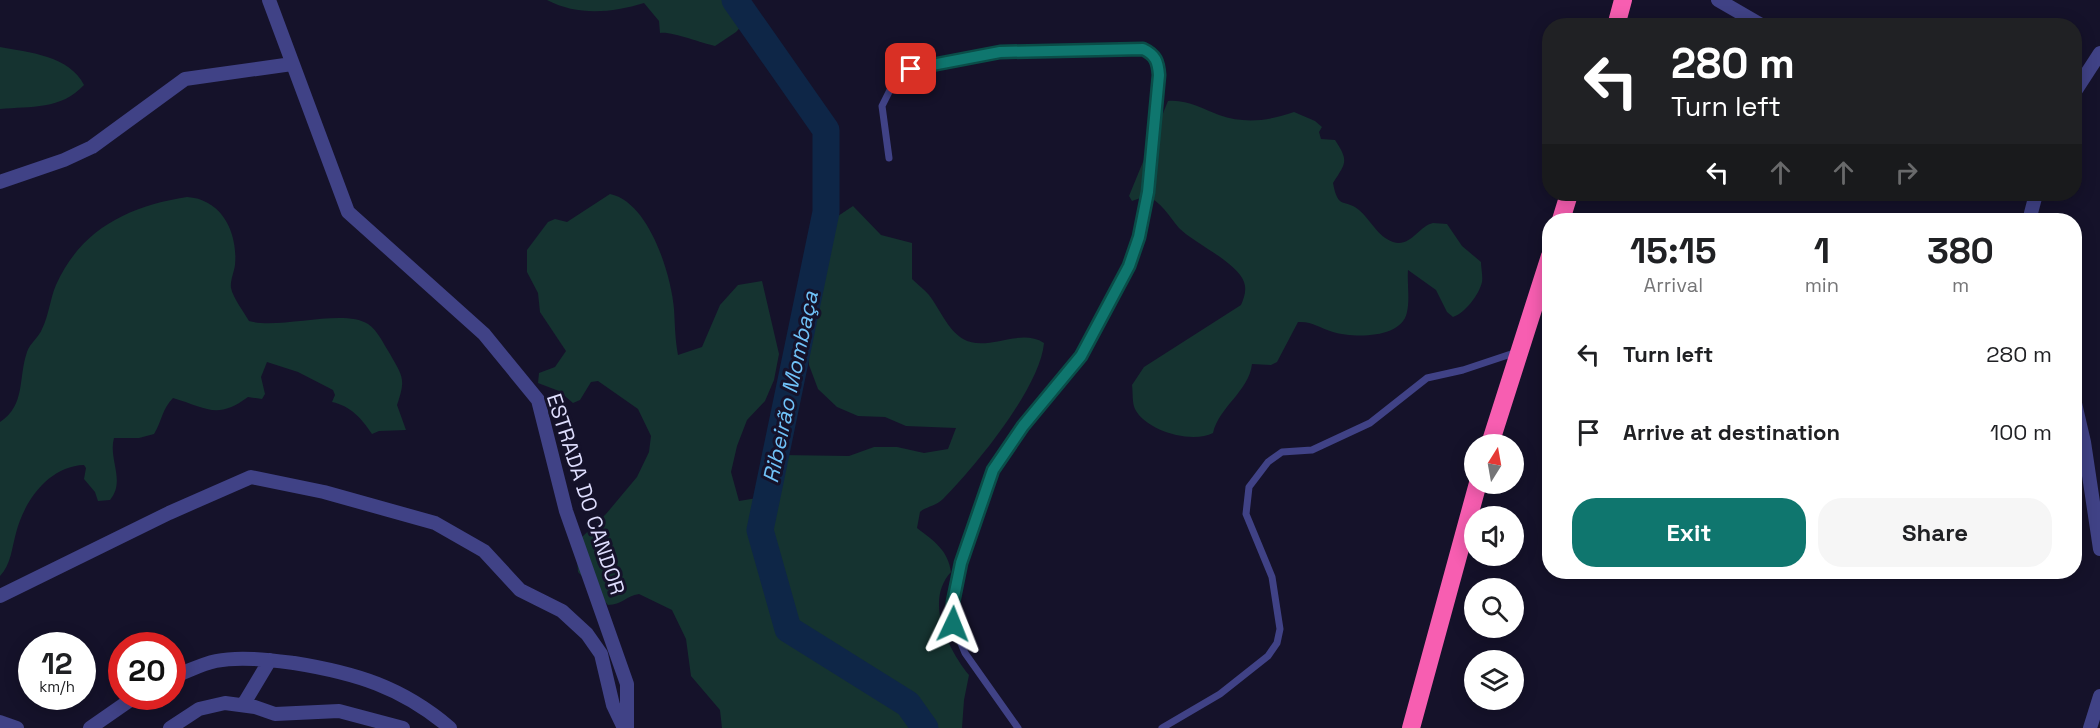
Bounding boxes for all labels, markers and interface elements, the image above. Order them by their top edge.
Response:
text: 280 m [1671,37,1795,90]
icon: left [1572,42,1650,120]
pin [885,43,936,94]
icon: arrive [894,52,927,85]
text: Turn left [1671,89,1781,124]
icon: left [1701,156,1734,189]
icon: ahead [1764,156,1797,189]
icon: ahead [1827,156,1860,189]
icon: right [1890,156,1923,189]
text: 15:15 [1630,228,1717,274]
text: 1 [1814,228,1830,274]
text: 380 [1927,228,1994,274]
text: Arrival [1644,272,1703,298]
text: min [1805,272,1839,298]
text: m [1952,272,1969,298]
water label: Ribeirão Mombaça [756,288,824,485]
icon: left [1572,338,1605,371]
text: Turn left [1623,340,1713,368]
text: 280 m [1986,340,2052,368]
street label: ESTRADA DO CANDOR [541,390,631,598]
icon: arrive [1572,416,1605,449]
text: Arrive at destination [1623,418,1840,446]
text: 100 m [1990,418,2052,446]
north arrow [1464,434,1524,494]
map controls [1464,434,1524,710]
button: Exit [1572,498,1806,567]
button: Share [1818,498,2052,567]
button: sound [1464,506,1524,566]
button: search [1464,578,1524,638]
position arrow [921,592,985,656]
speed limit sign: 20 [108,632,186,710]
text: 12 [41,644,73,683]
button: layers [1464,650,1524,710]
text: km/h [39,677,75,696]

